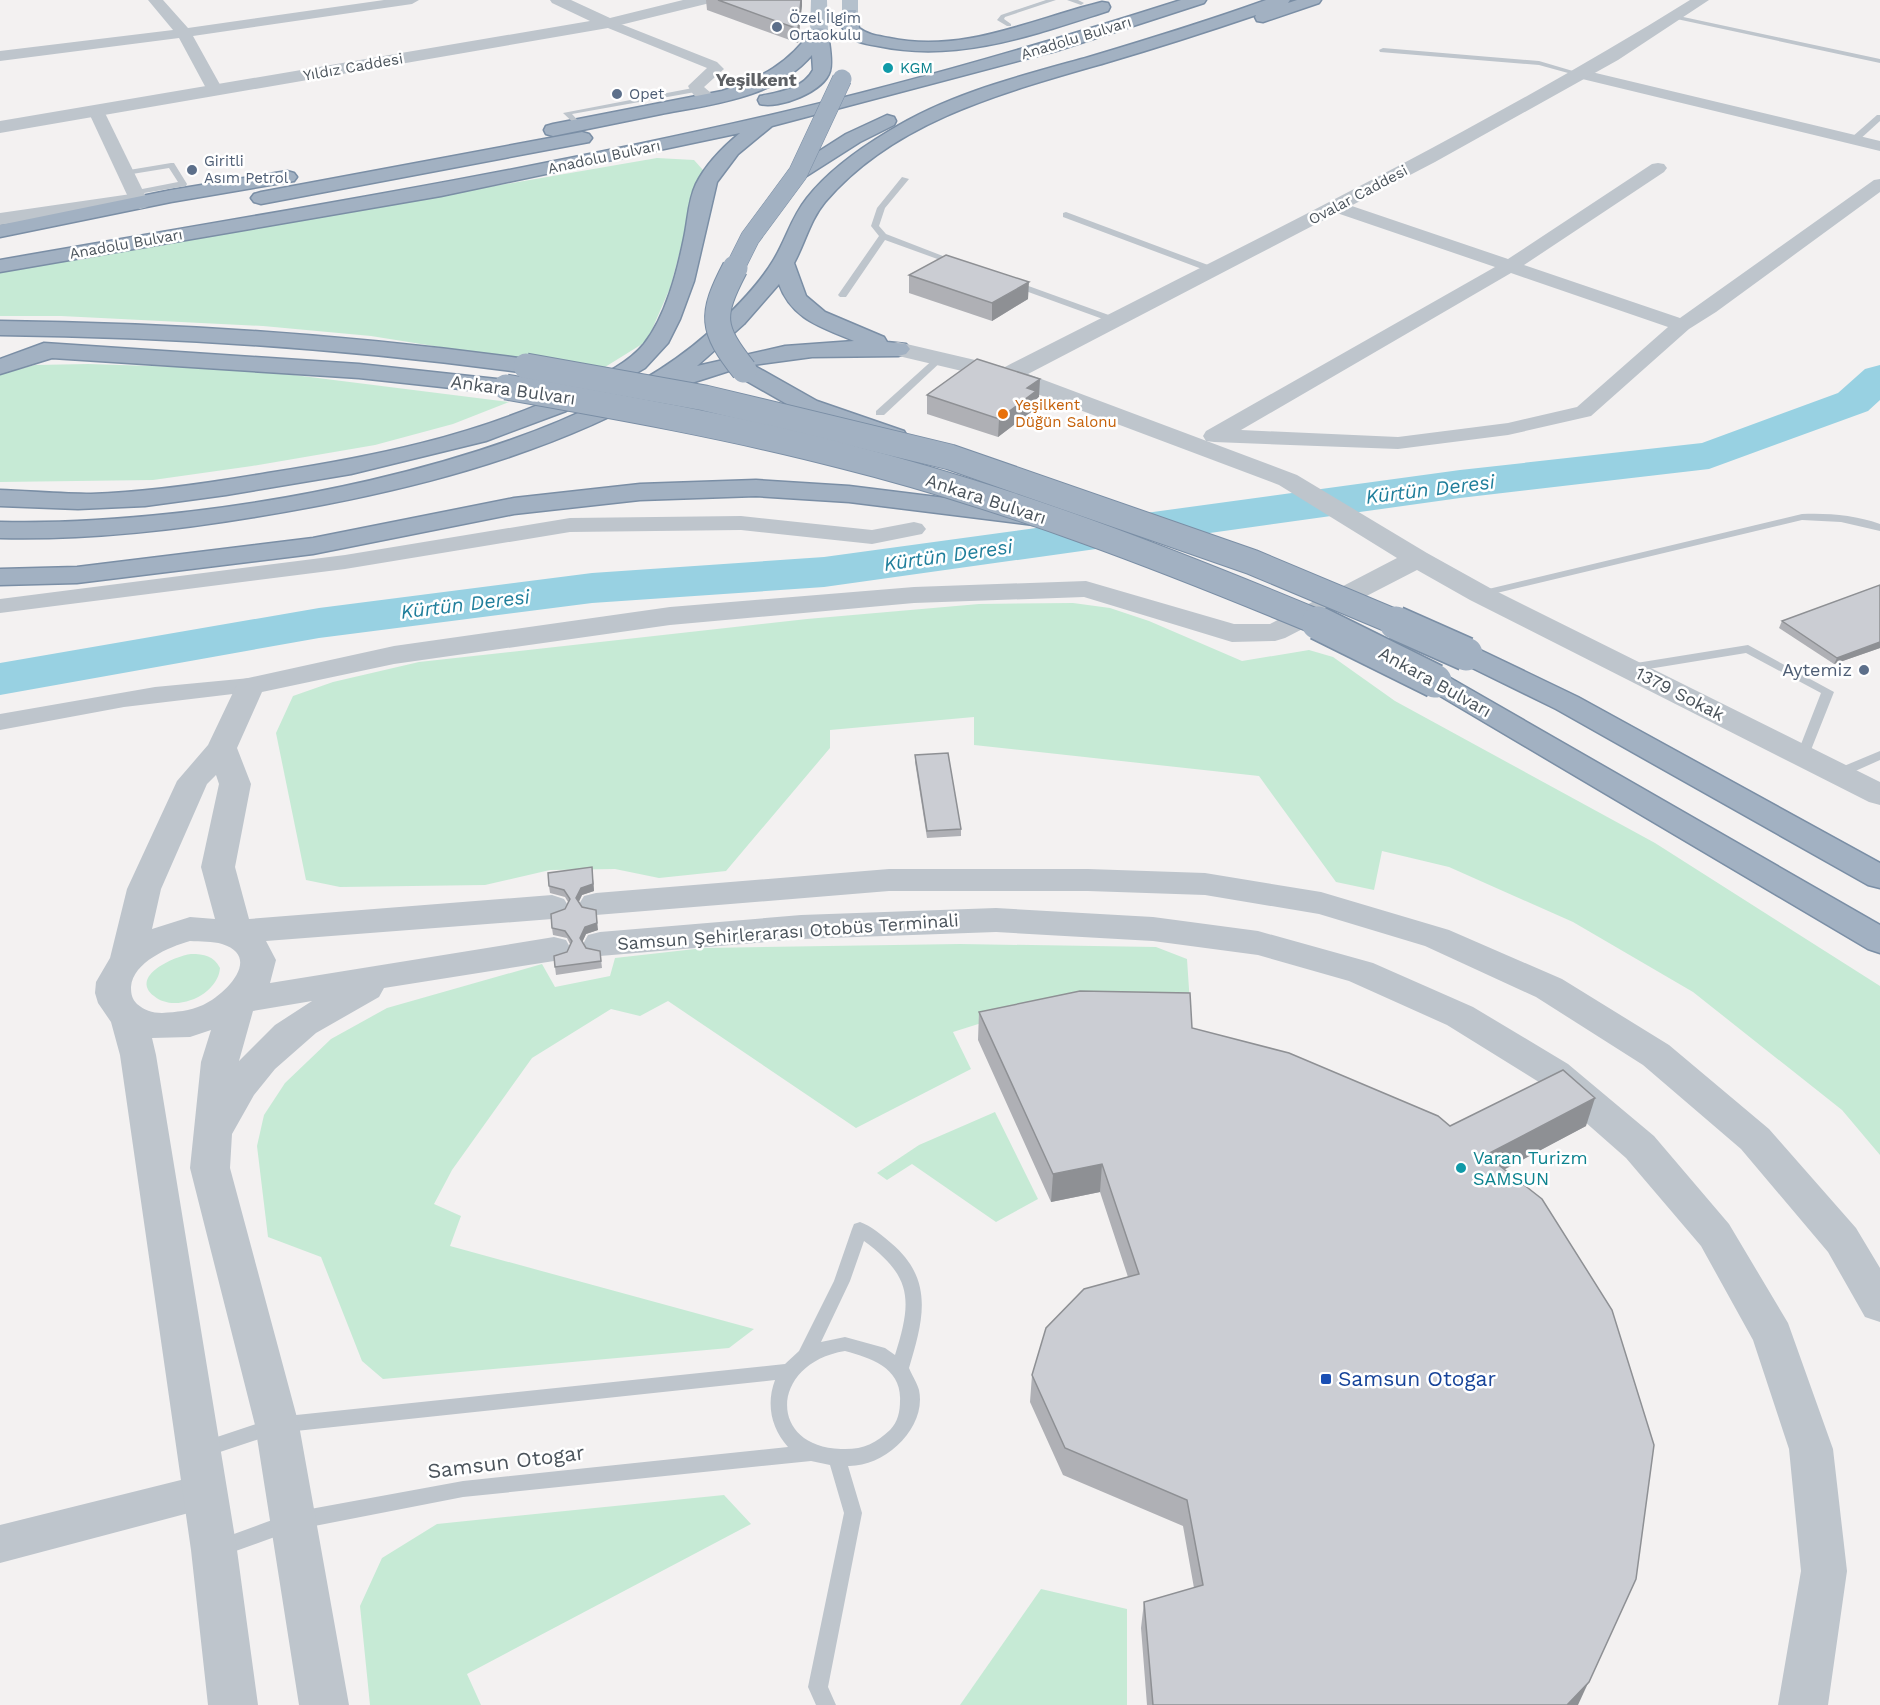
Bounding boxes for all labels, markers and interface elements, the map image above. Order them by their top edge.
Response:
place label: Özel İlgim Ortaokulu [789,9,861,44]
street label: Anadolu Bulvarı [1019,13,1133,63]
marker: Özel İlgim Ortaokulu [770,20,784,34]
street label: Yıldız Caddesi [302,49,404,85]
place label: KGM [900,59,933,77]
marker: KGM [881,61,895,75]
district label: Yeşilkent [715,69,797,90]
place label: Opet [629,85,665,103]
marker: Opet [610,87,624,101]
street label: Anadolu Bulvarı [546,136,662,178]
place label: Giritli Asım Petrol [204,152,289,187]
street label: Ovalar Caddesi [1305,161,1411,229]
marker: Giritli Asım Petrol [185,163,199,177]
street label: Anadolu Bulvarı [68,225,184,263]
street label: Ankara Bulvarı [449,370,577,409]
place label: Yeşilkent Düğün Salonu [1015,396,1117,431]
marker: Yeşilkent Düğün Salonu [996,407,1010,421]
street label: Ankara Bulvarı [923,469,1049,528]
water label: Kürtün Deresi [1364,469,1497,509]
water label: Kürtün Deresi [882,534,1015,576]
water label: Kürtün Deresi [399,584,532,624]
street label: Ankara Bulvarı [1375,642,1495,721]
place label: Aytemiz [1782,659,1852,680]
street label: 1379 Sokak [1632,662,1728,725]
marker: Aytemiz [1857,663,1871,677]
street label: Samsun Şehirlerarası Otobüs Terminali [617,909,959,954]
place label: Varan Turizm SAMSUN [1473,1147,1588,1189]
marker: Varan Turizm SAMSUN [1454,1161,1468,1175]
place label: Samsun Otogar [1338,1366,1496,1391]
marker: Samsun Otogar [1319,1372,1333,1386]
street label: Samsun Otogar [426,1439,586,1484]

